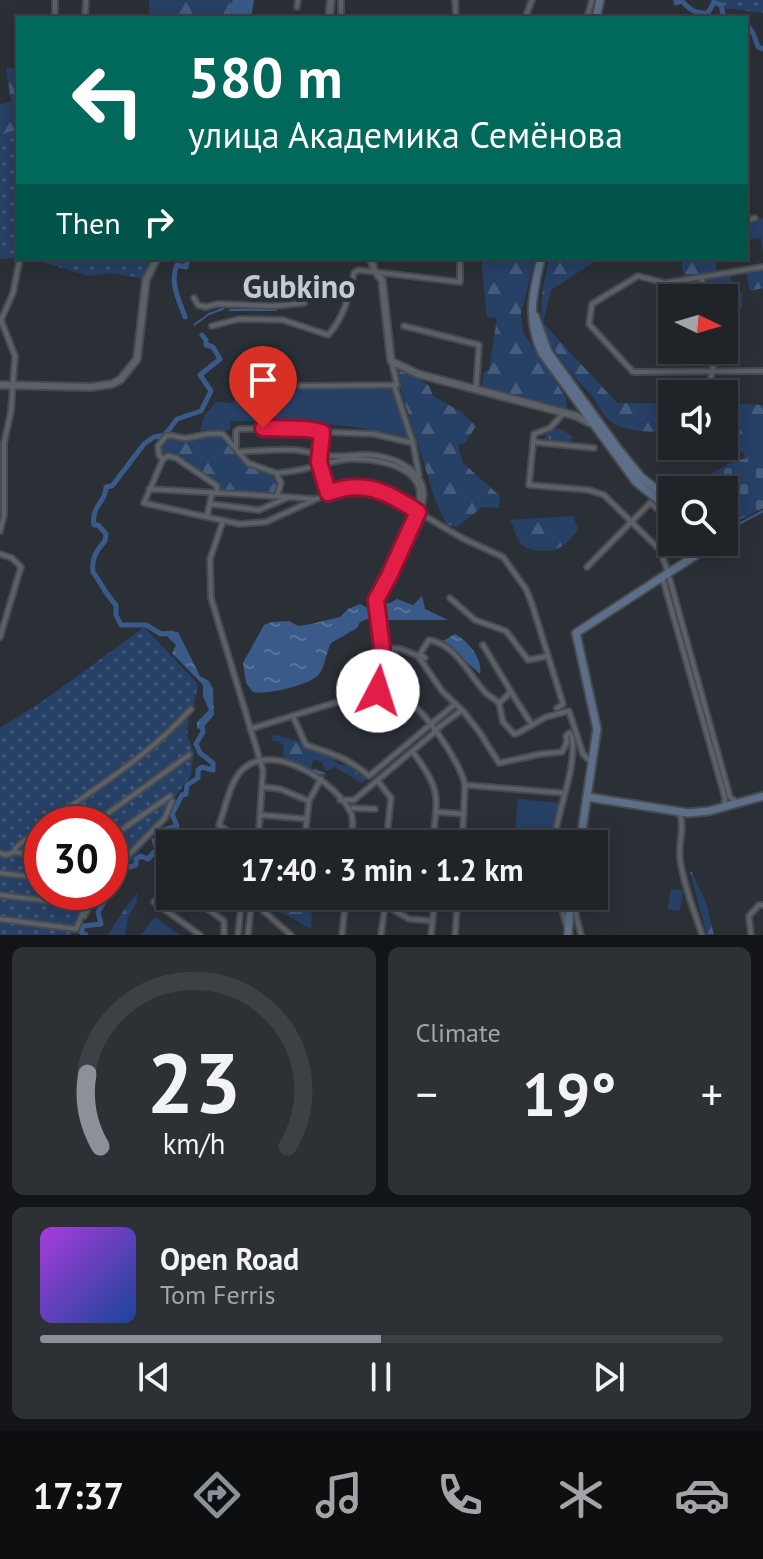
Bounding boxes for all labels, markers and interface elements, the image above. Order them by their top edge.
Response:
text: 580 m [188,41,343,113]
icon: left [56,48,160,152]
text: улица Академика Семёнова [188,111,623,158]
icon: right [137,200,181,244]
text: Then [56,203,121,242]
district label: Gubkino [243,265,355,307]
north arrow [658,284,738,364]
map controls [658,284,738,556]
pin [229,346,297,428]
icon: arrive [241,358,285,402]
button: sound [658,380,738,460]
button: search [658,476,738,556]
position arrow [336,649,420,733]
speed limit sign: 30 [24,806,128,910]
text: 17:40 · 3 min · 1.2 km [241,850,523,889]
text: Climate [416,1016,501,1049]
text: 23 [147,1028,241,1136]
text: 19° [522,1055,616,1133]
text: − [416,1065,438,1122]
text: + [701,1065,723,1122]
text: km/h [162,1125,225,1162]
text: Open Road [160,1239,299,1278]
text: Tom Ferris [160,1278,275,1311]
icon: previous [132,1355,176,1399]
icon: pause [359,1355,403,1399]
icon: next [587,1355,631,1399]
icon: directions [189,1467,245,1523]
icon: music [311,1467,367,1523]
icon: phone [432,1467,488,1523]
icon: climate [553,1467,609,1523]
icon: car [674,1467,730,1523]
text: 17:37 [33,1472,124,1519]

